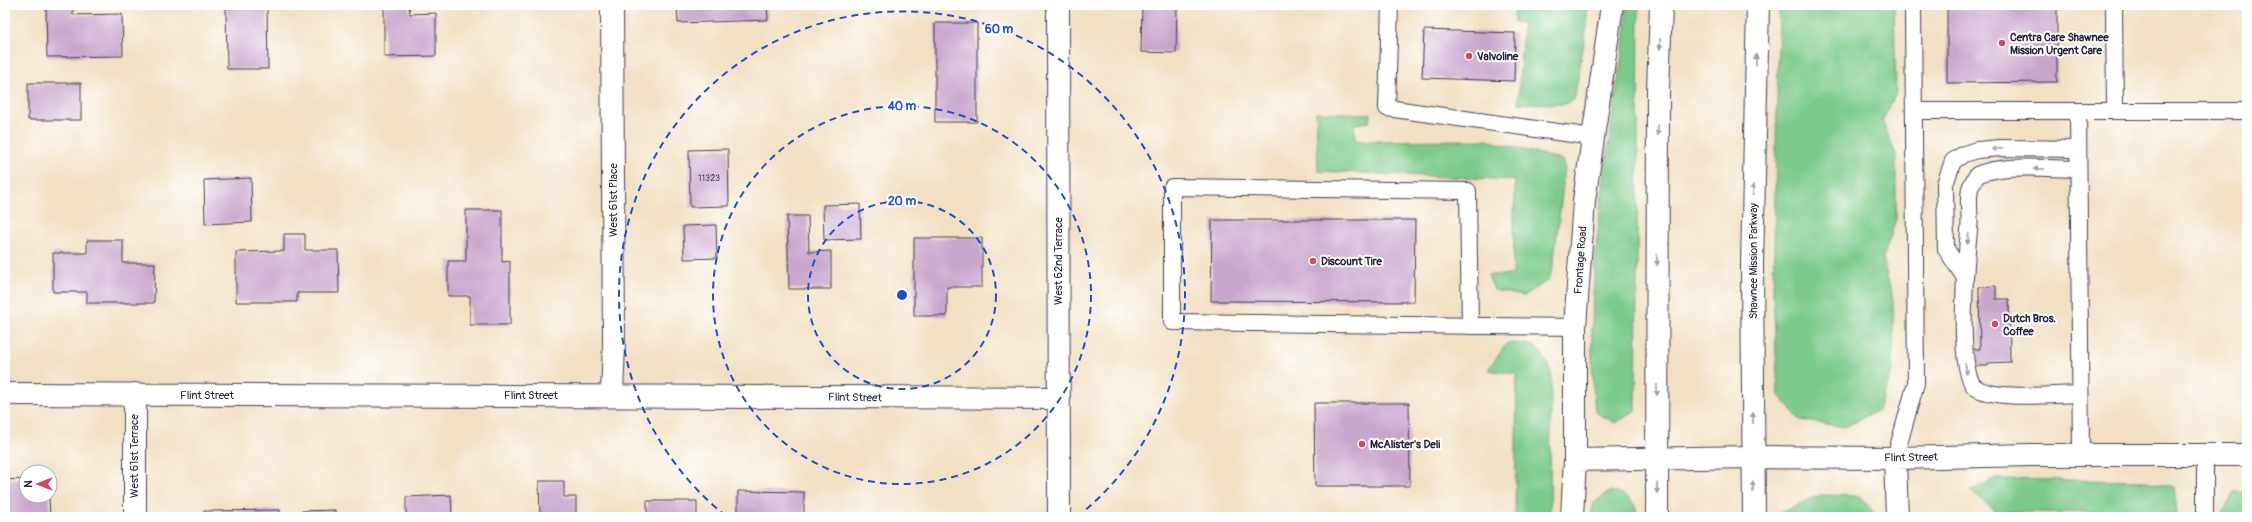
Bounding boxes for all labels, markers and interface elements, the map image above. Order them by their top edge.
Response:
text: 60 m [985,22,1014,37]
place label: Centra Care Shawnee Mission Urgent Care [2010,31,2109,57]
one-way arrow [1657,38,1663,51]
marker: Centra Care Shawnee Mission Urgent Care [1997,38,2007,48]
place label: Valvoline [1477,50,1519,63]
marker: Valvoline [1464,51,1474,61]
one-way arrow [1753,53,1759,66]
text: 40 m [887,99,917,114]
one-way arrow [1655,124,1661,137]
one-way arrow [1991,145,2003,152]
street label: West 61st Place [607,163,620,237]
one-way arrow [2032,166,2045,172]
house number: 11323 [698,173,720,184]
one-way arrow [1750,183,1756,196]
text: 20 m [888,194,916,209]
street label: Shawnee Mission Parkway [1747,203,1760,319]
street label: West 62nd Terrace [1052,216,1065,305]
street label: Frontage Road [1572,226,1589,294]
one-way arrow [1965,233,1971,246]
one-way arrow [1654,254,1660,267]
place label: Discount Tire [1321,255,1383,268]
marker: Discount Tire [1308,256,1318,266]
centre of rings [895,288,909,302]
place label: Dutch Bros. Coffee [2003,312,2056,338]
marker: Dutch Bros. Coffee [1990,319,2000,329]
one-way arrow [1964,363,1970,375]
one-way arrow [1654,384,1660,397]
street label: Flint Street [180,389,234,402]
street label: Flint Street [504,389,558,402]
street label: Flint Street [828,391,883,404]
one-way arrow [1750,411,1756,424]
street label: West 61st Terrace [128,414,141,498]
place label: McAlister's Deli [1370,438,1440,451]
marker: McAlister's Deli [1357,439,1367,449]
street label: Flint Street [1884,451,1939,464]
north arrow [18,464,58,504]
text: N [22,480,35,488]
one-way arrow [1750,480,1756,493]
one-way arrow [1654,482,1660,495]

